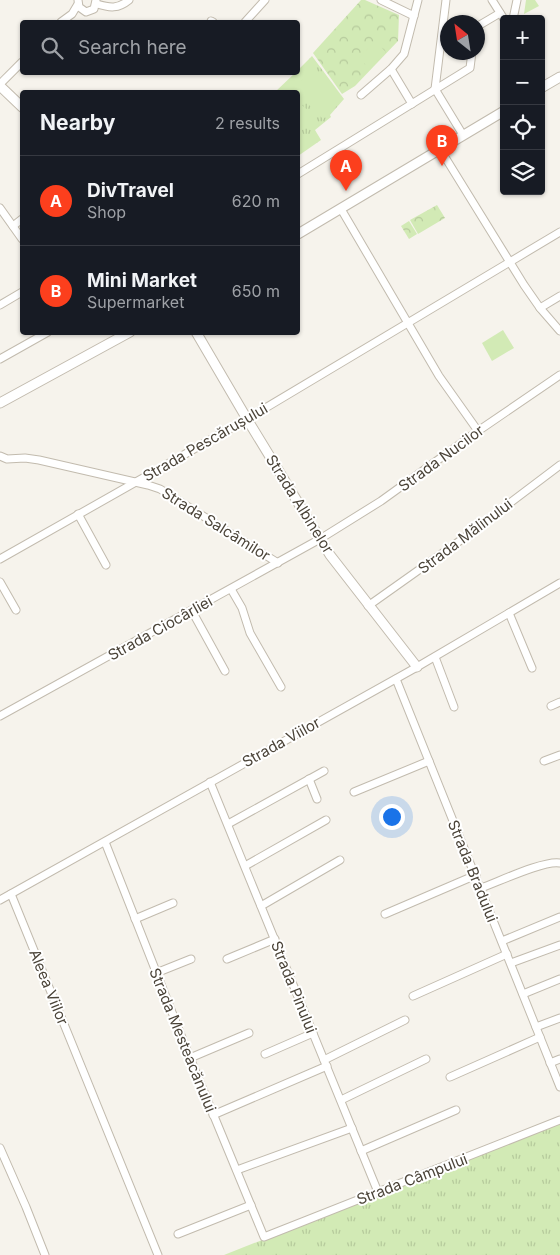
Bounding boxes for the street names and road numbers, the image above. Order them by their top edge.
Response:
street label: Strada Pescărușului [139,398,271,486]
street label: Strada Nucilor [395,420,488,495]
street label: Strada Albinelor [262,451,338,557]
street label: Strada Salcâmilor [158,483,274,565]
street label: Strada Mălinului [414,494,516,578]
street label: Strada Ciocârliei [104,591,216,665]
street label: Strada Viilor [239,713,324,771]
street label: Strada Bradului [444,817,502,925]
street label: Strada Pinului [267,938,321,1036]
street label: Aleea Viilor [25,946,73,1028]
street label: Strada Mesteacănului [145,965,221,1115]
street label: Strada Câmpului [354,1149,470,1209]

